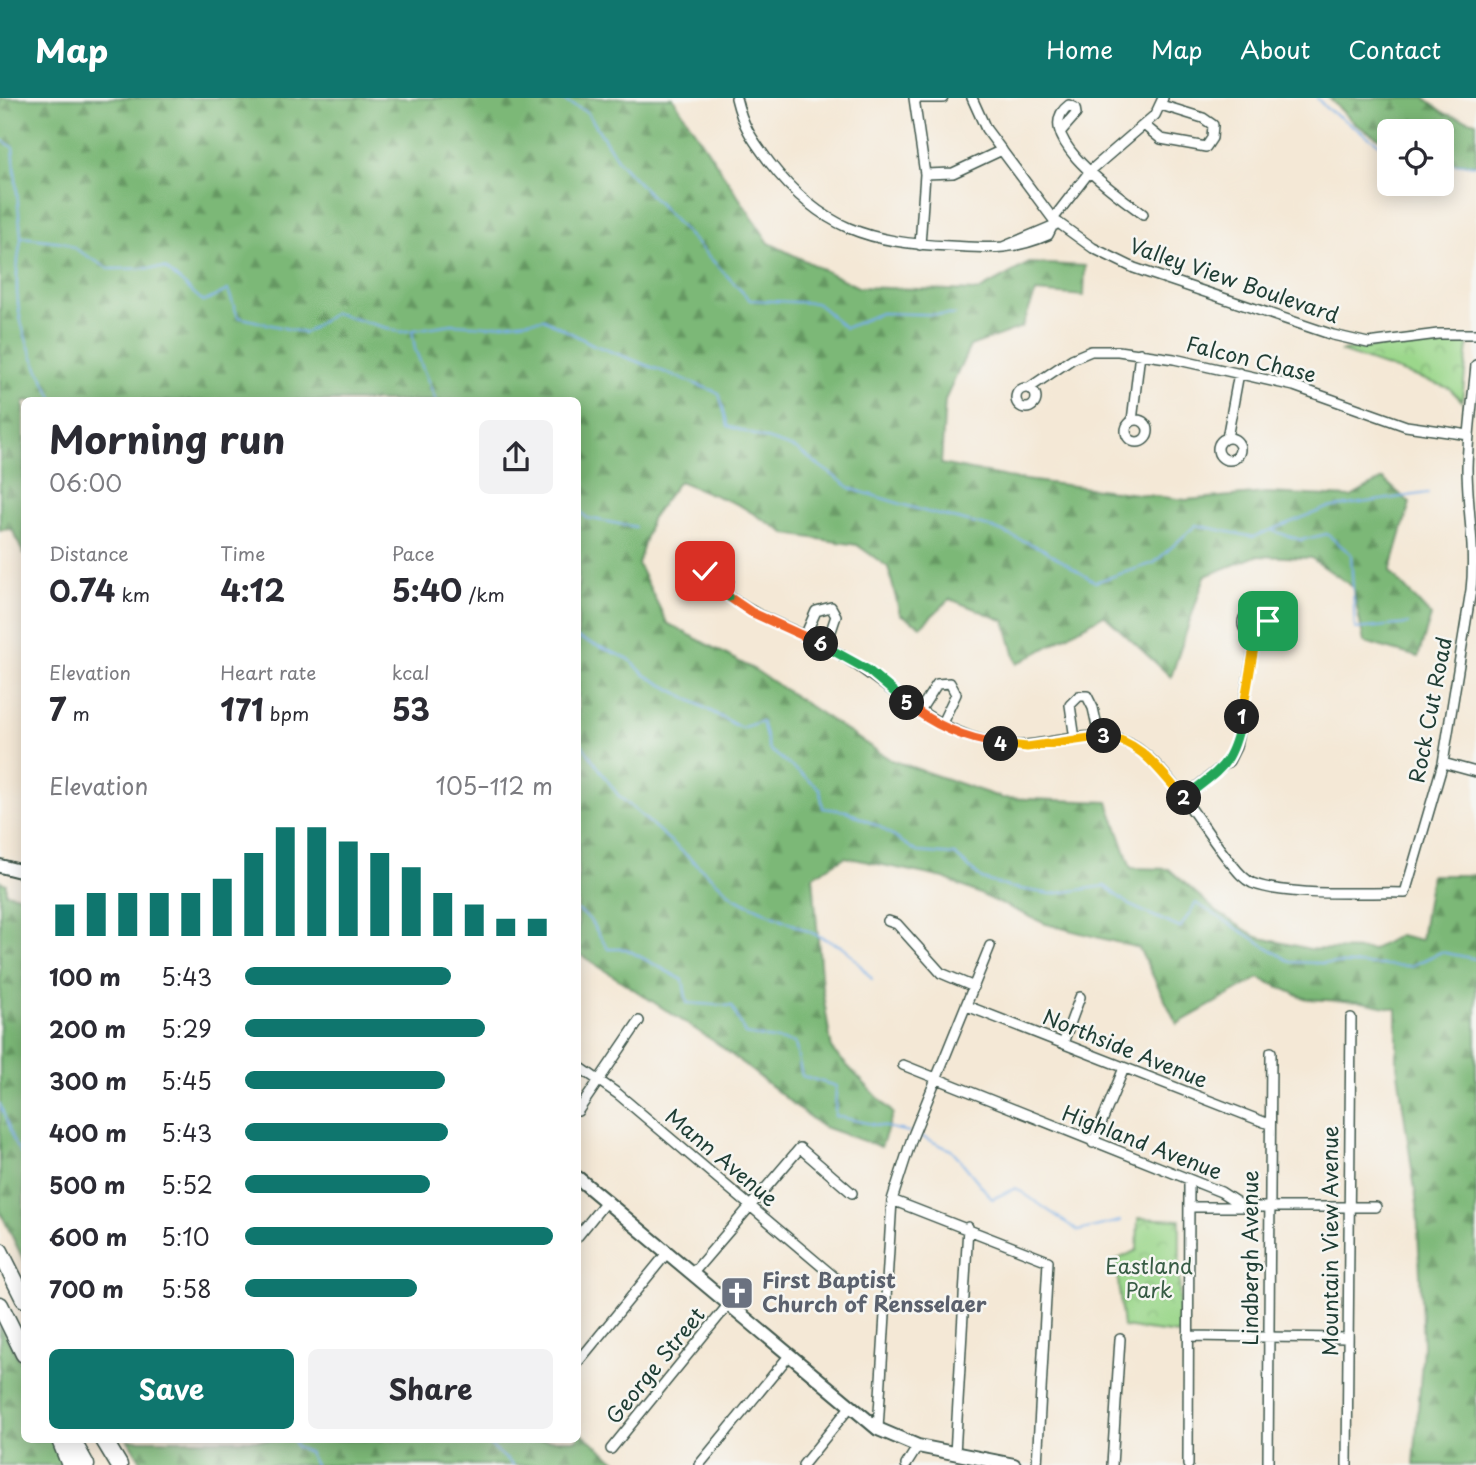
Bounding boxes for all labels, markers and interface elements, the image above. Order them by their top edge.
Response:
text: Map [35,24,108,74]
text: Home [1046,31,1113,67]
text: Map [1151,31,1202,67]
text: About [1240,31,1310,67]
text: Contact [1348,31,1441,67]
map controls [1377,119,1454,196]
button: locate [1377,119,1454,196]
street label: Valley View Boulevard [1126,228,1344,330]
street label: Falcon Chase [1183,326,1320,390]
text: Morning run [49,410,285,467]
button: share [479,420,553,494]
text: 06:00 [49,465,122,500]
text: Distance [49,539,129,567]
text: Time [220,539,265,567]
text: Pace [392,539,435,567]
pin [675,541,735,601]
icon: check [686,552,724,590]
text: 0.74 [49,567,115,612]
text: 4:12 [220,567,285,612]
text: 5:40 [392,567,462,612]
text: km [115,580,150,608]
text: /km [462,580,505,608]
pin [1238,591,1298,651]
icon: arrive [1249,602,1287,640]
pin: 6 [804,626,838,662]
text: 6 [814,629,827,657]
street label: Rock Cut Road [1399,634,1459,785]
text: Elevation [49,658,131,686]
text: Heart rate [220,658,316,686]
text: kcal [392,658,430,686]
text: 7 [49,686,66,731]
text: 171 [220,686,264,731]
text: 53 [392,686,430,731]
pin: 5 [890,686,925,720]
text: 5 [900,688,913,716]
text: m [66,699,90,727]
text: bpm [264,699,309,727]
pin: 1 [1224,700,1260,734]
text: 1 [1237,702,1246,730]
pin: 3 [1086,718,1122,754]
text: 3 [1097,721,1110,749]
pin: 4 [984,726,1018,762]
text: 4 [994,729,1007,757]
text: Elevation [49,768,148,803]
text: 105–112 m [436,768,553,803]
pin: 2 [1166,780,1202,816]
text: 2 [1177,783,1190,811]
text: 100 m [49,959,121,994]
text: 5:43 [161,959,212,994]
street label: Northside Avenue [1038,999,1213,1095]
text: 200 m [49,1011,126,1046]
text: 5:29 [161,1011,212,1046]
text: 300 m [49,1063,127,1098]
text: 5:45 [161,1063,212,1098]
street label: Highland Avenue [1058,1096,1227,1186]
street label: Mann Avenue [659,1100,786,1213]
text: 400 m [49,1115,127,1150]
text: 5:43 [161,1115,212,1150]
street label: Mountain View Avenue [1313,1126,1345,1356]
text: 500 m [49,1167,126,1202]
text: 5:52 [161,1167,213,1202]
street label: Lindbergh Avenue [1233,1170,1265,1346]
text: 600 m [49,1219,127,1254]
text: 5:10 [161,1219,209,1254]
park label: Eastland Park [1105,1249,1193,1305]
place label: First Baptist Church of Rensselaer [762,1263,987,1319]
text: 700 m [49,1271,124,1306]
text: 5:58 [161,1271,212,1306]
church icon: First Baptist Church of Rensselaer [718,1274,756,1312]
street label: George Street [597,1299,712,1430]
button: Save [49,1349,294,1429]
button: Share [308,1349,553,1429]

